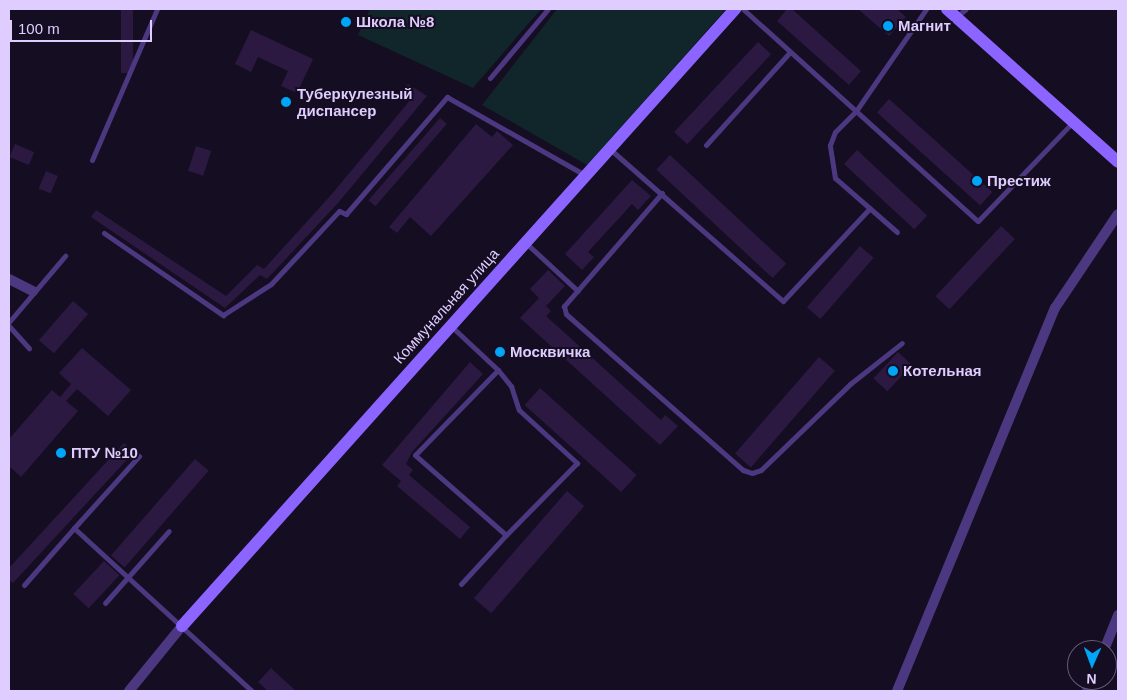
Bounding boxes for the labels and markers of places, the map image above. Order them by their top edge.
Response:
place label: Школа №8 [356,13,434,31]
marker: Школа №8 [340,16,352,28]
place label: Магнит [898,17,951,35]
marker: Магнит [882,20,894,32]
place label: Туберкулезный диспансер [297,84,413,119]
marker: Туберкулезный диспансер [279,95,293,109]
place label: Престиж [987,172,1051,190]
marker: Престиж [971,175,983,187]
place label: Москвичка [510,343,590,361]
marker: Москвичка [494,346,506,358]
place label: Котельная [903,362,982,380]
marker: Котельная [887,365,899,377]
place label: ПТУ №10 [71,444,138,462]
marker: ПТУ №10 [55,447,67,459]

